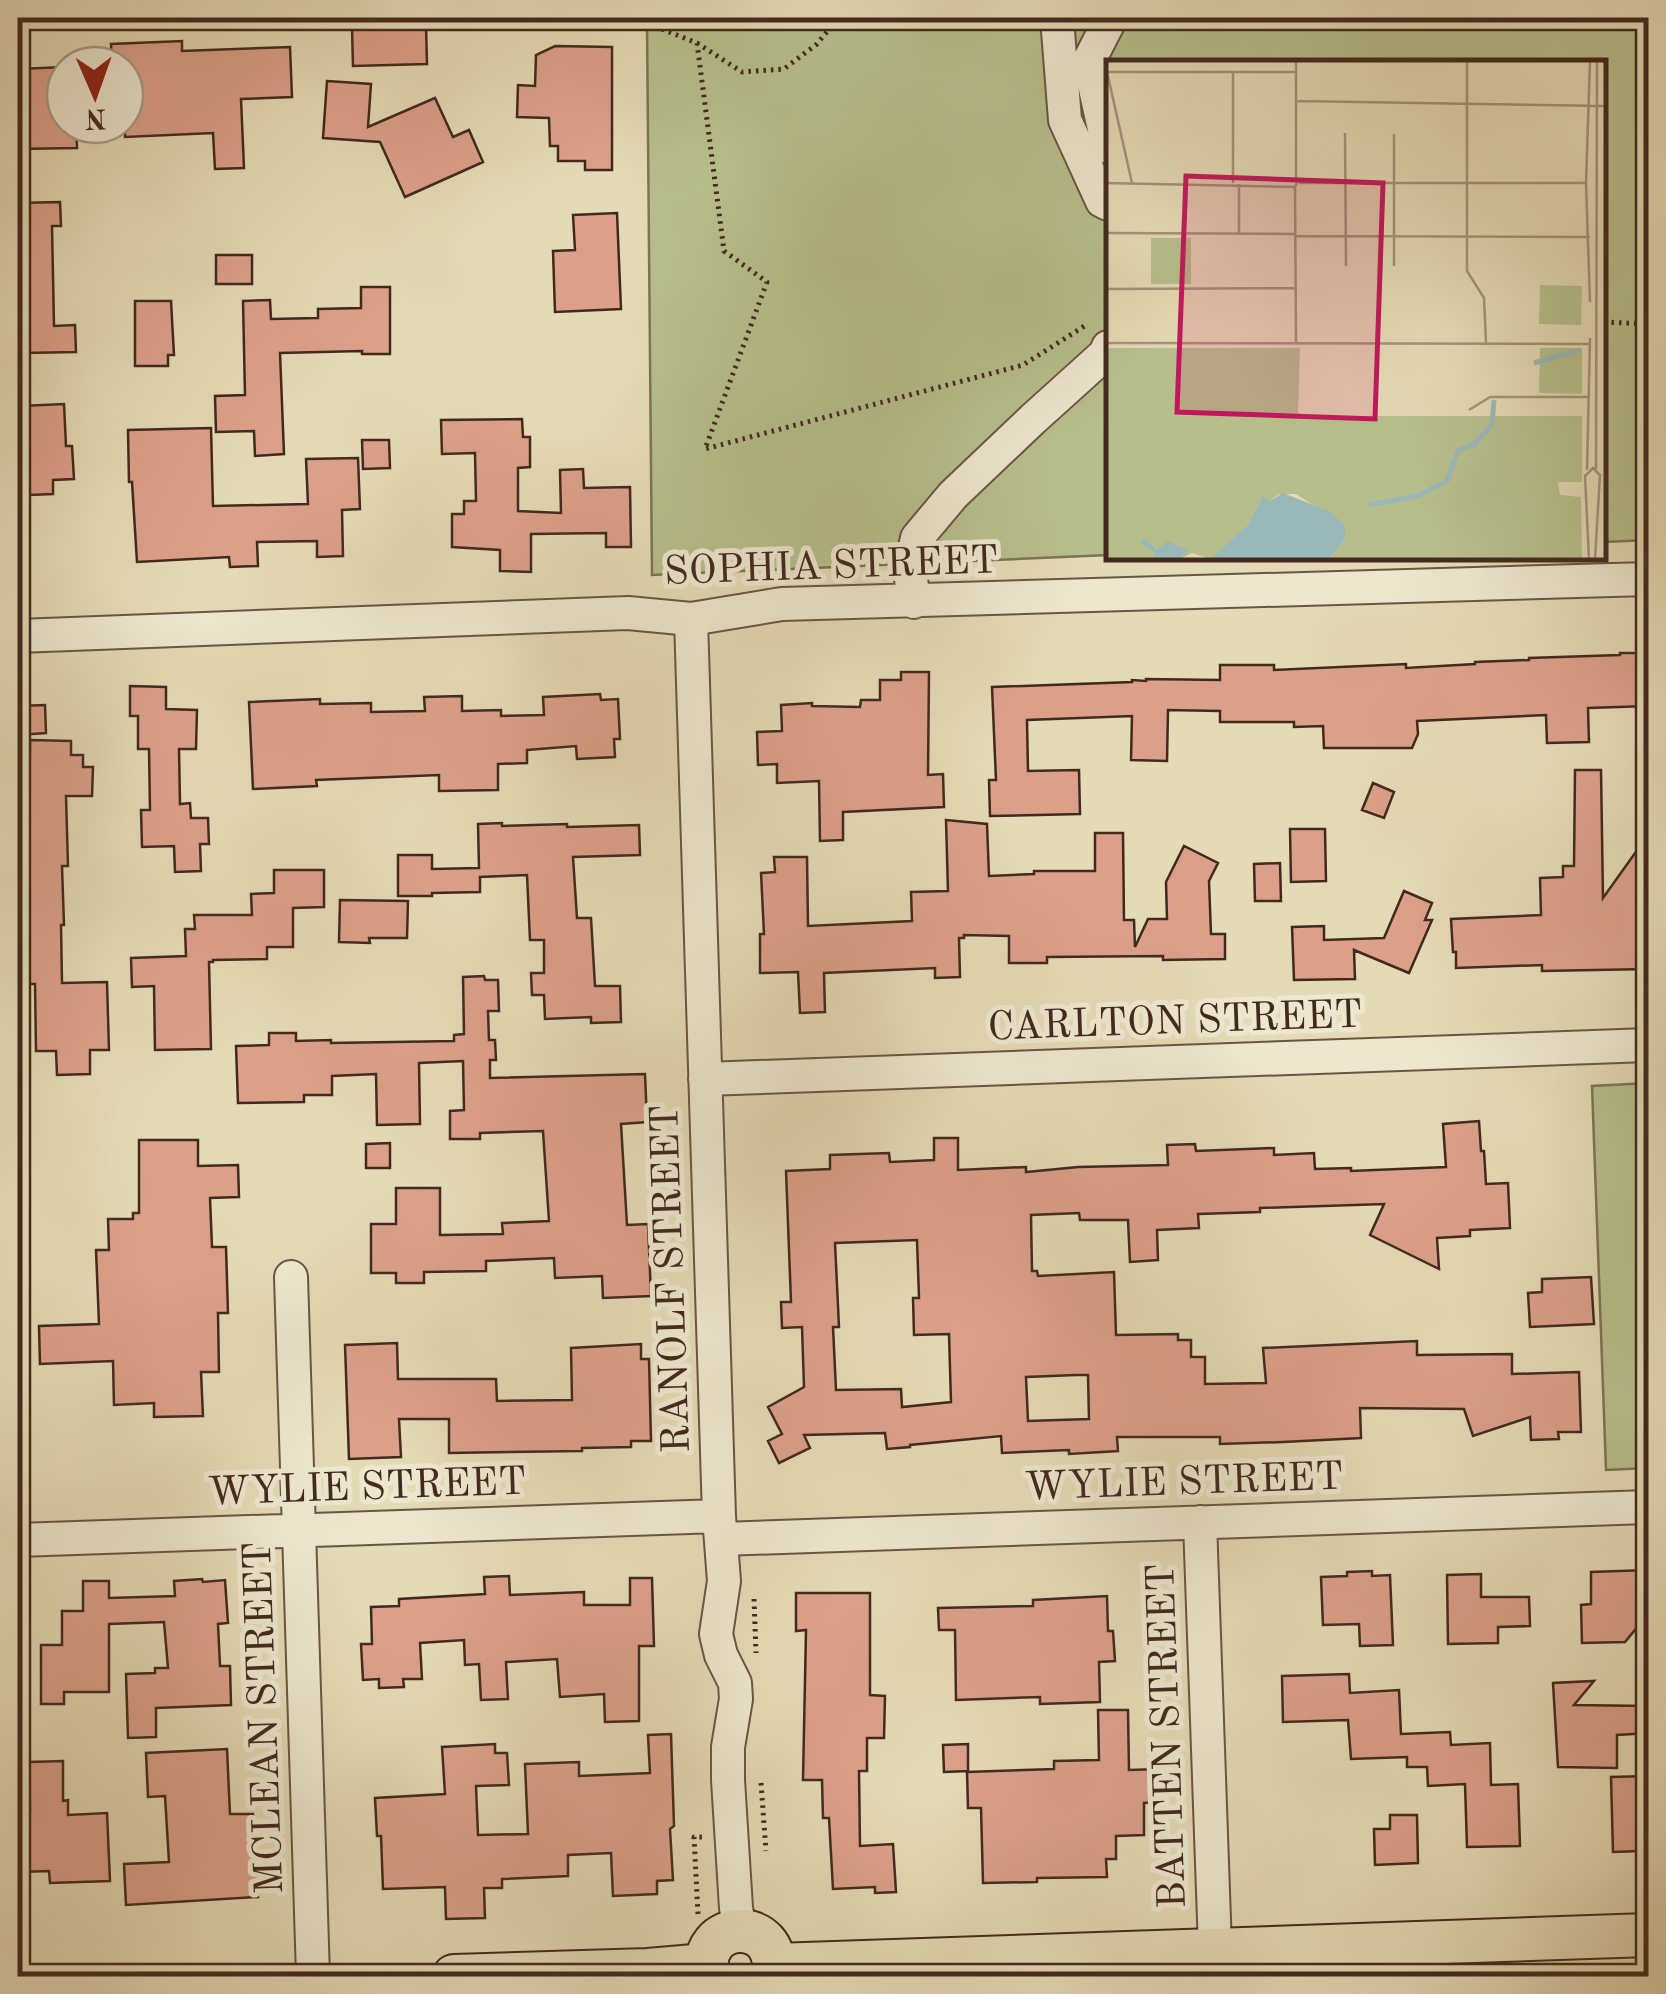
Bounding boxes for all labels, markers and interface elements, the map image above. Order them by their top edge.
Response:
north arrow [45,45,145,145]
inset map [1106,60,1606,560]
text: N [84,103,107,131]
street label: SOPHIA STREET [663,542,999,594]
street label: CARLTON STREET [987,996,1363,1050]
street label: RANOLF STREET [647,1104,699,1454]
street label: WYLIE STREET [1024,1458,1344,1510]
street label: WYLIE STREET [207,1463,527,1515]
street label: MCLEAN STREET [240,1541,292,1895]
street label: BATTEN STREET [1143,1563,1195,1909]

